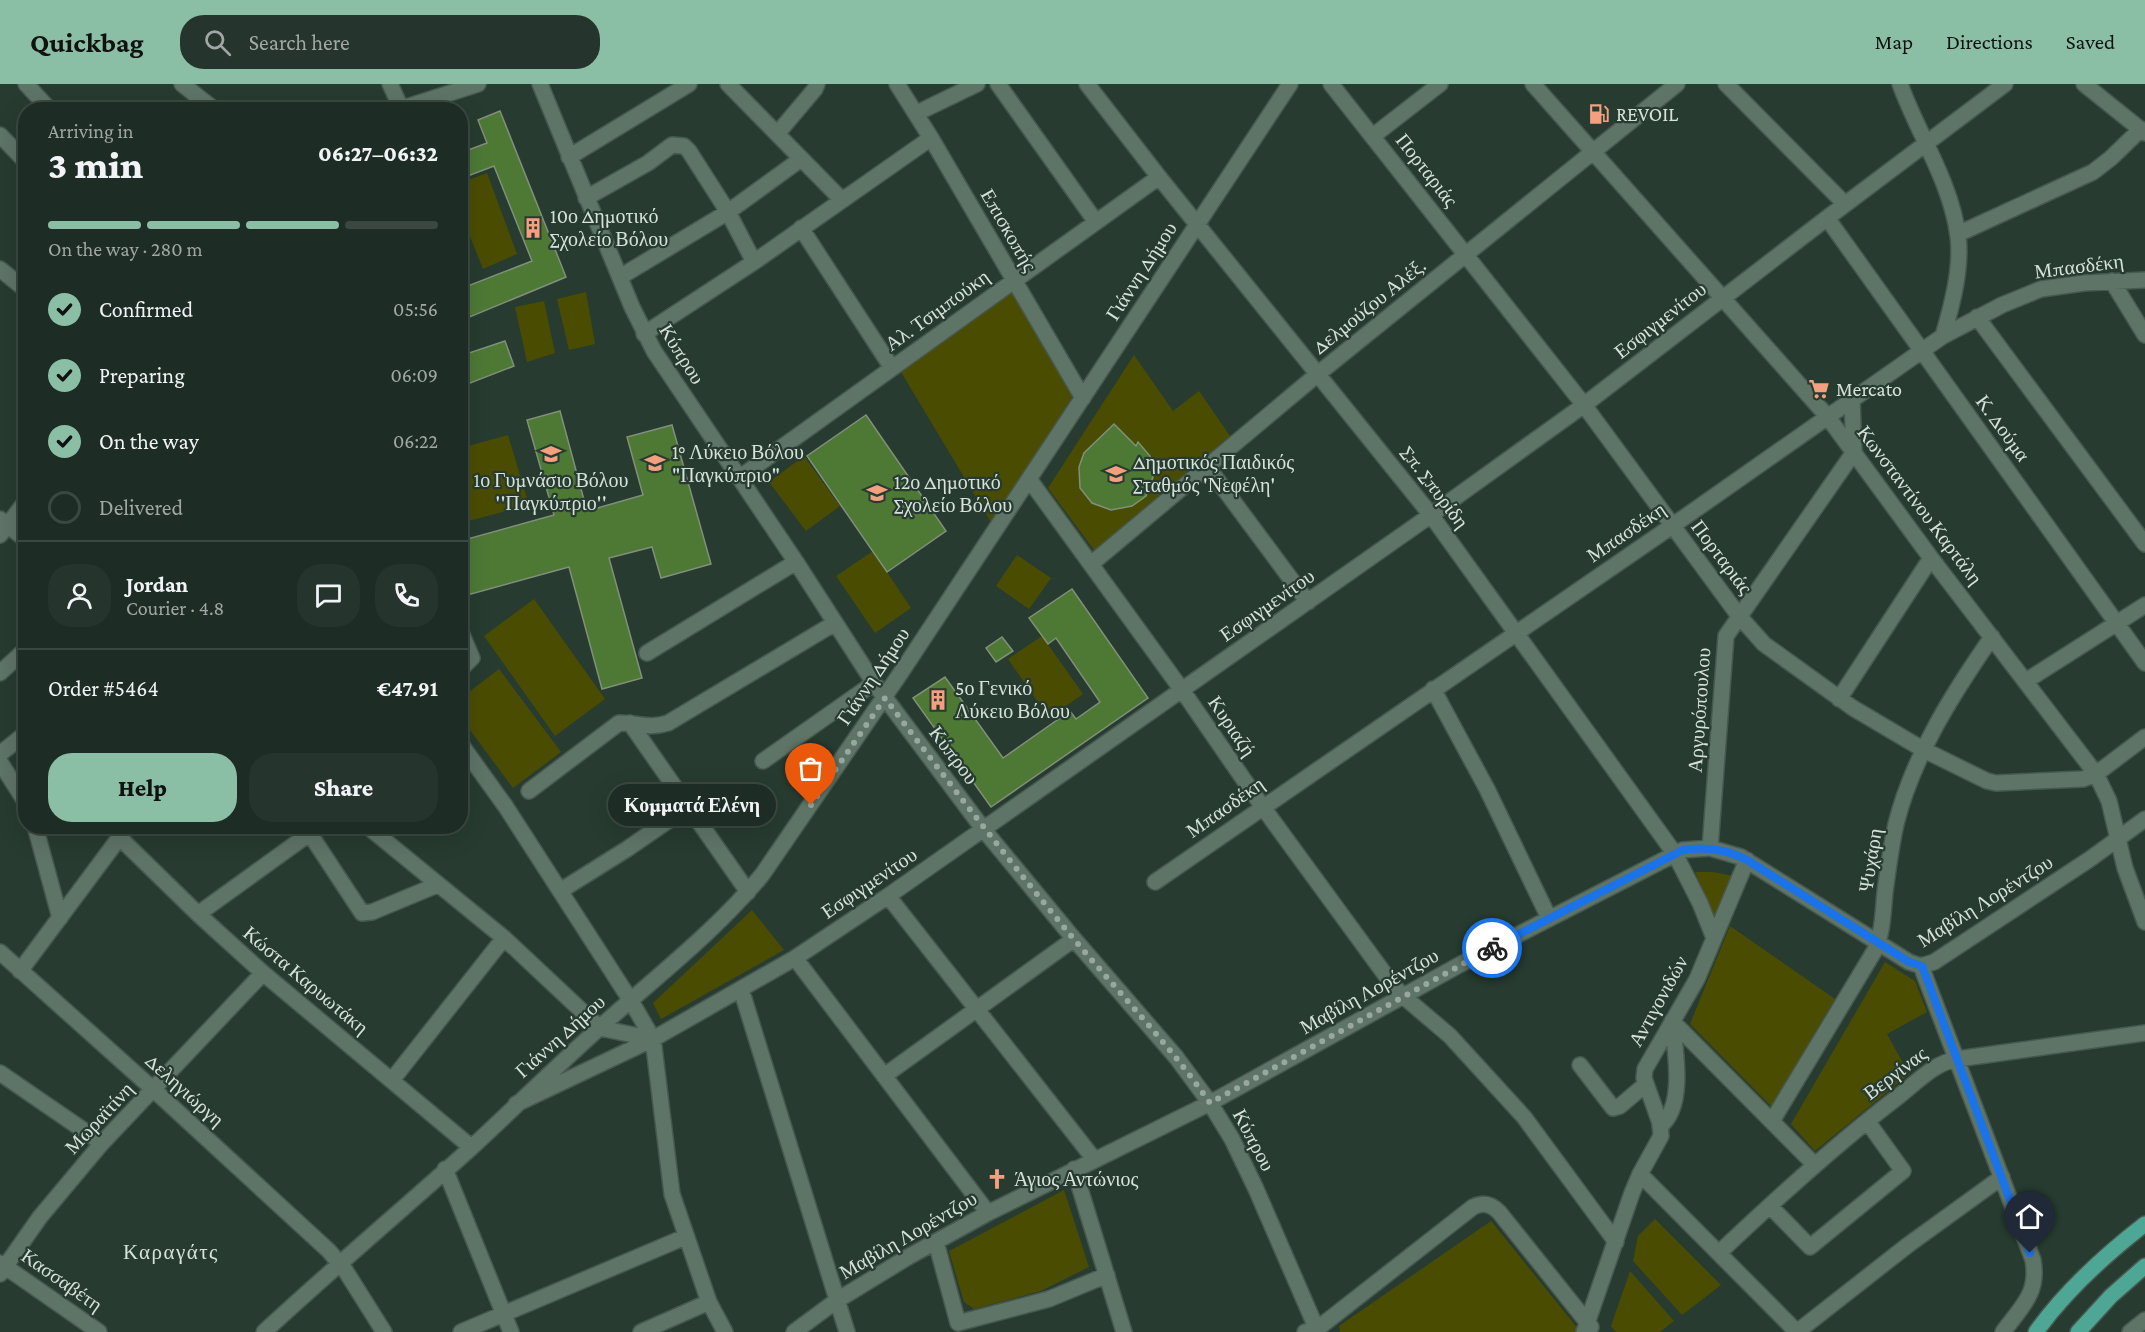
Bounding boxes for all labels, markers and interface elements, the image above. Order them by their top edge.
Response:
search box [180,15,600,69]
icon: search [201,26,234,59]
text: Quickbag [30,27,144,58]
text: Search here [249,30,350,55]
text: Map [1875,30,1913,54]
text: Directions [1946,30,2033,54]
text: Saved [2066,30,2115,54]
fuel station icon: REVOIL [1587,102,1611,126]
place label: REVOIL [1616,103,1678,125]
text: Arriving in [48,120,133,142]
street label: Πορταριάς [1391,129,1462,212]
text: 06:27–06:32 [318,141,438,166]
text: 3 min [48,143,143,186]
street label: Επισκοπής [976,185,1041,276]
place label: 10ο Δημοτικό Σχολείο Βόλου [550,205,668,251]
building icon: 10ο Δημοτικό Σχολείο Βόλου [521,216,545,240]
street label: Γιάννη Δήμου [1101,218,1182,325]
text: On the way · 280 m [48,238,202,260]
street label: Μπασδέκη [2033,250,2125,283]
street label: Δελμούζου Αλέξ. [1308,254,1430,359]
street label: Αλ. Τσιμπούκη [881,265,994,356]
street label: Εσφιγμενίτου [1610,277,1711,363]
icon: check [48,293,81,326]
text: Confirmed [99,297,193,322]
text: 05:56 [393,298,438,320]
street label: Κύπρου [654,320,709,389]
icon: check [48,359,81,392]
text: Preparing [99,363,185,388]
text: 06:09 [391,364,438,386]
supermarket icon: Mercato [1807,377,1831,401]
place label: Mercato [1836,378,1902,400]
street label: Κ. Δούμα [1971,391,2035,466]
street label: Κωνσταντίνου Καρτάλη [1852,421,1987,589]
icon: check [48,425,81,458]
text: On the way [99,429,199,454]
text: 06:22 [393,430,438,452]
place label: 1° Λύκειο Βόλου "Παγκύπριο" [672,441,804,487]
street label: Σπ. Σπυρίδη [1396,441,1473,533]
school or university icon: 1ο Γυμνάσιο Βόλου ''Παγκύπριο'' [539,442,563,466]
school or university icon: 1° Λύκειο Βόλου "Παγκύπριο" [643,451,667,475]
place label: Δημοτικός Παιδικός Σταθμός 'Νεφέλη' [1133,451,1294,497]
school or university icon: Δημοτικός Παιδικός Σταθμός 'Νεφέλη' [1104,462,1128,486]
place label: 1ο Γυμνάσιο Βόλου ''Παγκύπριο'' [474,469,629,515]
place label: 12ο Δημοτικό Σχολείο Βόλου [894,471,1012,517]
school or university icon: 12ο Δημοτικό Σχολείο Βόλου [865,481,889,505]
text: Delivered [99,495,183,520]
street label: Μπασδέκη [1583,498,1670,567]
street label: Πορταριάς [1686,516,1757,599]
button: person [48,564,111,627]
button: chat [297,564,360,627]
button: phone [375,564,438,627]
street label: Εσφιγμενίτου [1216,564,1319,646]
text: Jordan [126,572,188,597]
text: Courier · 4.8 [126,597,224,619]
street label: Γιάννη Δήμου [832,623,914,729]
street label: Αργυρόπουλου [1684,647,1715,773]
text: Order #5464 [48,676,159,701]
text: €47.91 [377,676,438,701]
place label: 5ο Γενικό Λύκειο Βόλου [955,677,1070,722]
building icon: 5ο Γενικό Λύκειο Βόλου [926,688,950,712]
street label: Κυριαζή [1203,692,1260,761]
street label: Κύπρου [924,722,983,789]
pin [785,743,836,805]
icon: bag [794,752,827,785]
button: Help [48,753,237,822]
button: Share [249,753,438,822]
street label: Μπασδέκη [1182,772,1269,843]
callout: Κομματά Ελένη [607,784,775,826]
text: Κομματά Ελένη [624,794,760,816]
street label: Ψυχάρη [1854,827,1887,893]
street label: Εσφιγμενίτου [817,843,921,924]
street label: Μαβίλη Λορέντζου [1913,851,2057,952]
courier [1462,918,1522,978]
street label: Κώστα Καρυωτάκη [238,921,373,1039]
icon: bike [1476,932,1509,965]
street label: Μαβίλη Λορέντζου [1296,944,1443,1039]
street label: Αντιγονιδών [1624,952,1693,1051]
street label: Γιάννη Δήμου [511,990,610,1083]
street label: Βεργίνας [1859,1042,1932,1105]
street label: Δεληγιώργη [141,1049,229,1132]
street label: Μωραϊτίνη [60,1078,138,1159]
street label: Κύπρου [1228,1105,1279,1175]
church icon: Άγιος Αντώνιος [985,1167,1009,1191]
place label: Άγιος Αντώνιος [1014,1168,1139,1191]
street label: Μαβίλη Λορέντζου [835,1187,981,1284]
pin [2004,1191,2055,1253]
icon: home [2013,1200,2046,1233]
district label: Καραγάτς [123,1240,219,1264]
street label: Κασσαβέτη [17,1244,107,1317]

